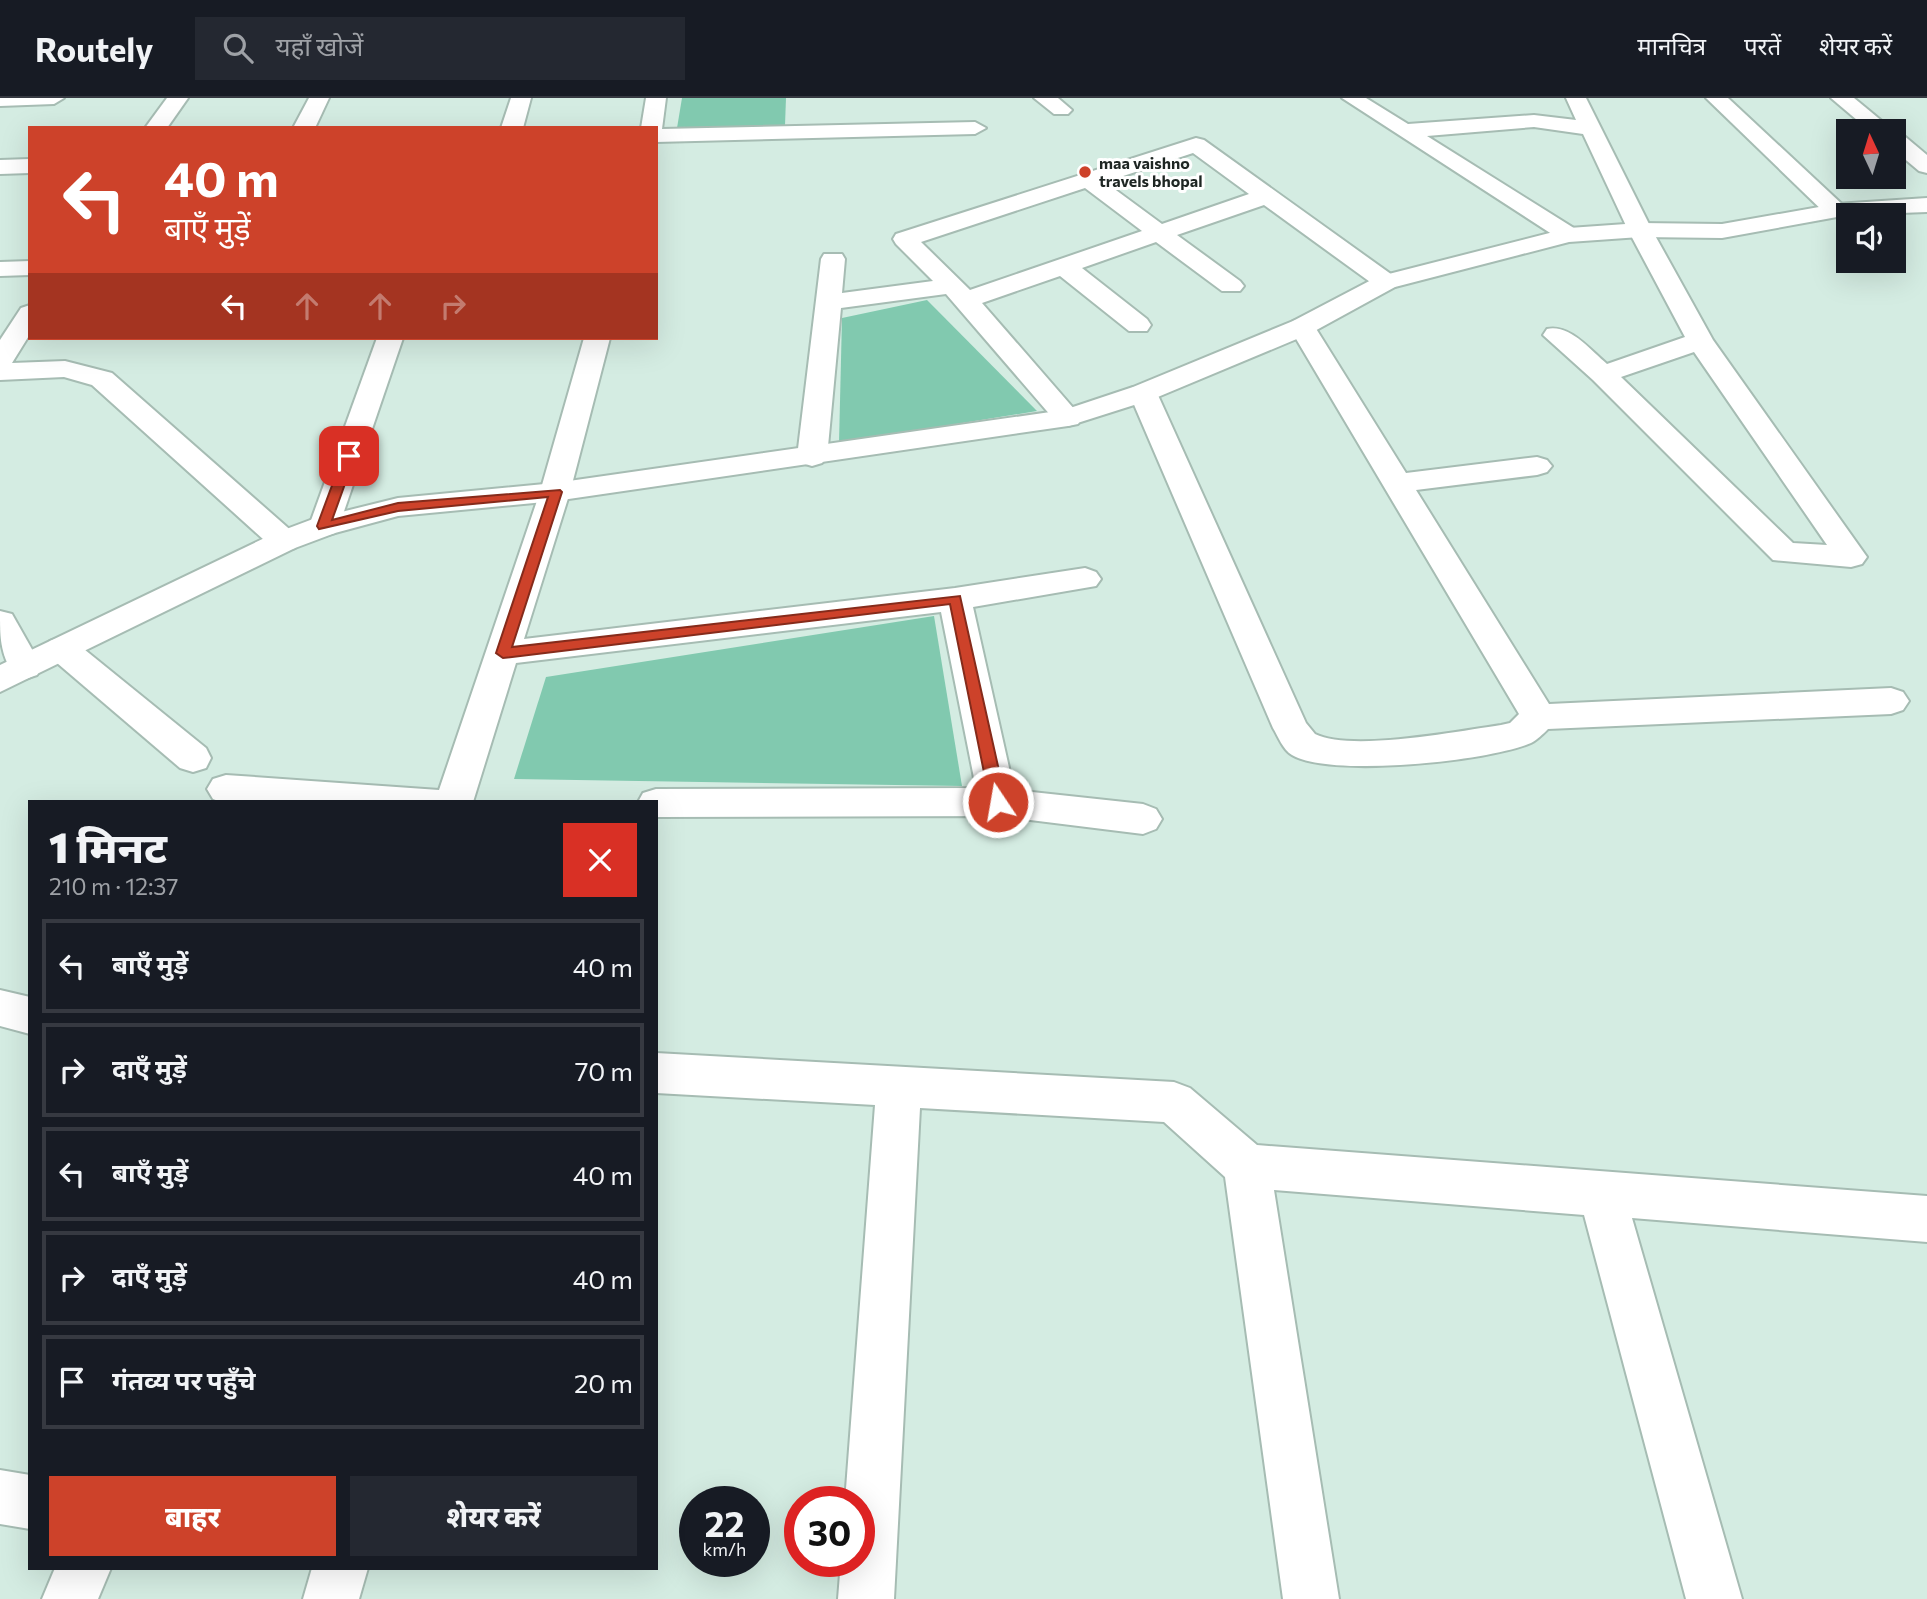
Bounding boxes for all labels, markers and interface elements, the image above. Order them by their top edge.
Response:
search box [195,17,685,80]
text: Routely [35,28,153,69]
icon: search [219,29,257,67]
text: यहाँ खोजें [275,30,363,61]
text: मानचित्र [1637,31,1706,60]
text: परतें [1744,31,1781,60]
text: शेयर करें [1819,31,1892,60]
north arrow [1836,119,1906,189]
map controls [1836,119,1906,273]
text: 40 m [164,147,279,207]
place label: maa vaishno travels bhopal [1099,153,1203,190]
icon: left [49,154,140,245]
marker: maa vaishno travels bhopal [1077,164,1093,180]
button: sound [1836,203,1906,273]
text: बाएँ मुड़ें [164,207,251,247]
icon: left [215,287,253,325]
icon: ahead [288,287,326,325]
icon: ahead [361,287,399,325]
icon: right [434,287,472,325]
pin [319,426,379,486]
icon: arrive [330,437,368,475]
position arrow [961,765,1035,839]
text: 1 मिनट [49,820,167,872]
button: close [563,823,637,897]
text: 210 m · 12:37 [49,872,179,900]
icon: left [53,947,91,985]
text: बाएँ मुड़ें [112,948,188,979]
text: 40 m [573,951,633,982]
icon: right [53,1051,91,1089]
text: दाएँ मुड़ें [112,1052,187,1083]
text: 70 m [575,1055,633,1086]
icon: left [53,1155,91,1193]
text: बाएँ मुड़ें [112,1156,188,1187]
text: 40 m [573,1159,633,1190]
icon: right [53,1259,91,1297]
text: दाएँ मुड़ें [112,1260,187,1291]
text: 40 m [573,1263,633,1294]
icon: arrive [53,1363,91,1401]
text: गंतव्य पर पहुँचे [112,1364,256,1395]
text: 20 m [574,1367,633,1398]
button: बाहर [49,1476,336,1556]
button: शेयर करें [350,1476,637,1556]
speed limit sign: 30 [784,1486,875,1577]
text: 22 [705,1501,744,1544]
text: km/h [703,1538,746,1560]

